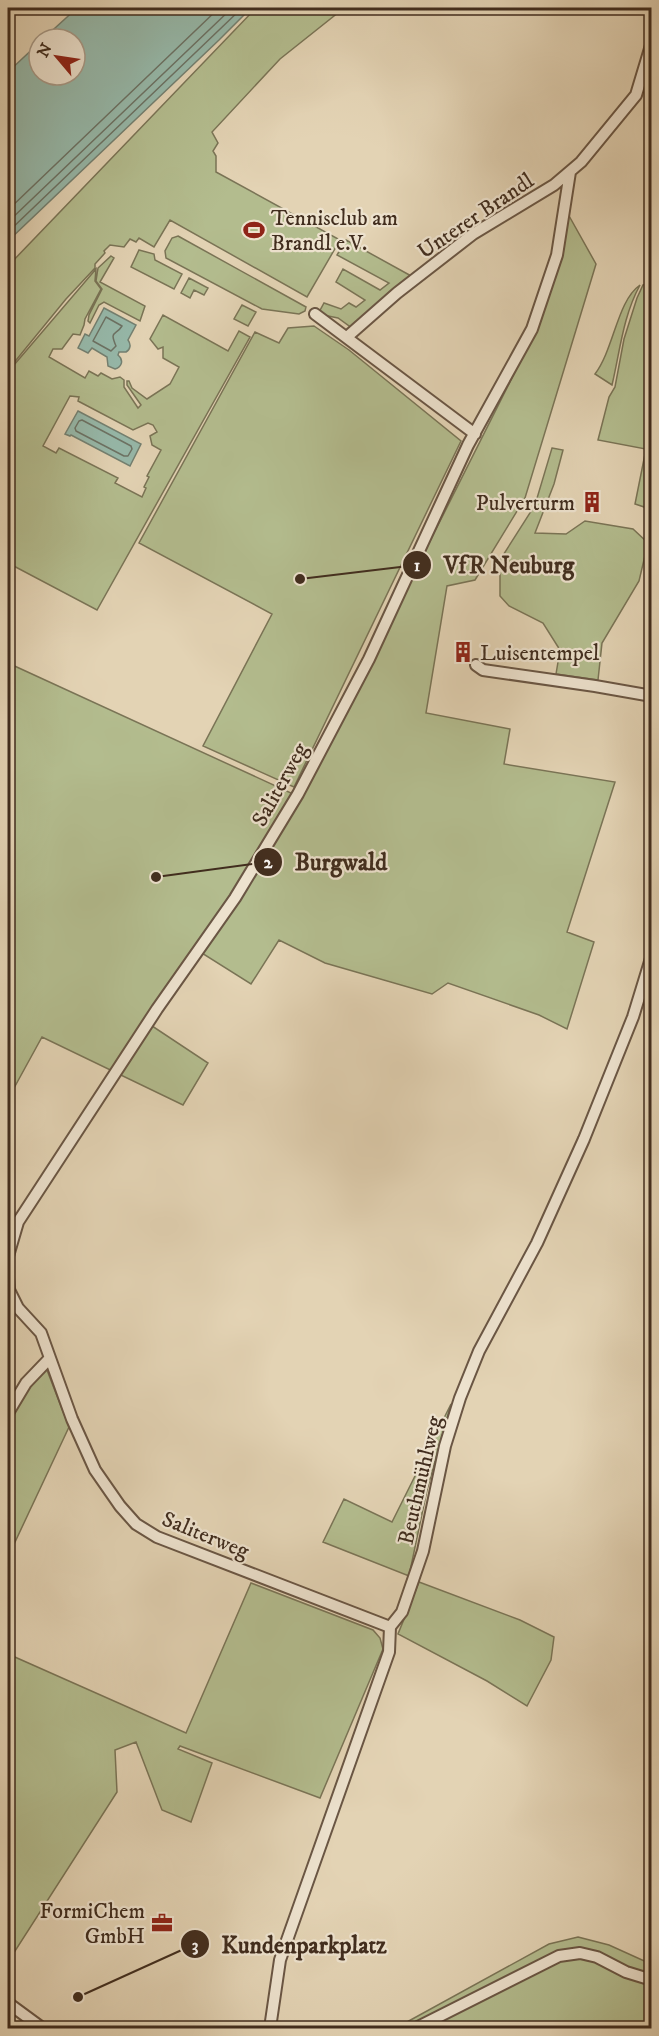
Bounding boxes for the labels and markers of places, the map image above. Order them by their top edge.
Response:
place label: Tennisclub am Brandl e.V. [271,205,398,257]
sports icon: Tennisclub am Brandl e.V. [242,218,266,242]
place label: Pulverturm [476,490,575,517]
building icon: Pulverturm [580,490,604,514]
callout: VfR Neuburg [402,544,586,586]
building icon: Luisentempel [451,640,475,664]
place label: Luisentempel [480,640,600,667]
callout: Burgwald [253,841,400,883]
place label: FormiChem GmbH [40,1898,145,1950]
office icon: FormiChem GmbH [150,1911,174,1935]
callout: Kundenparkplatz [180,1923,399,1965]

